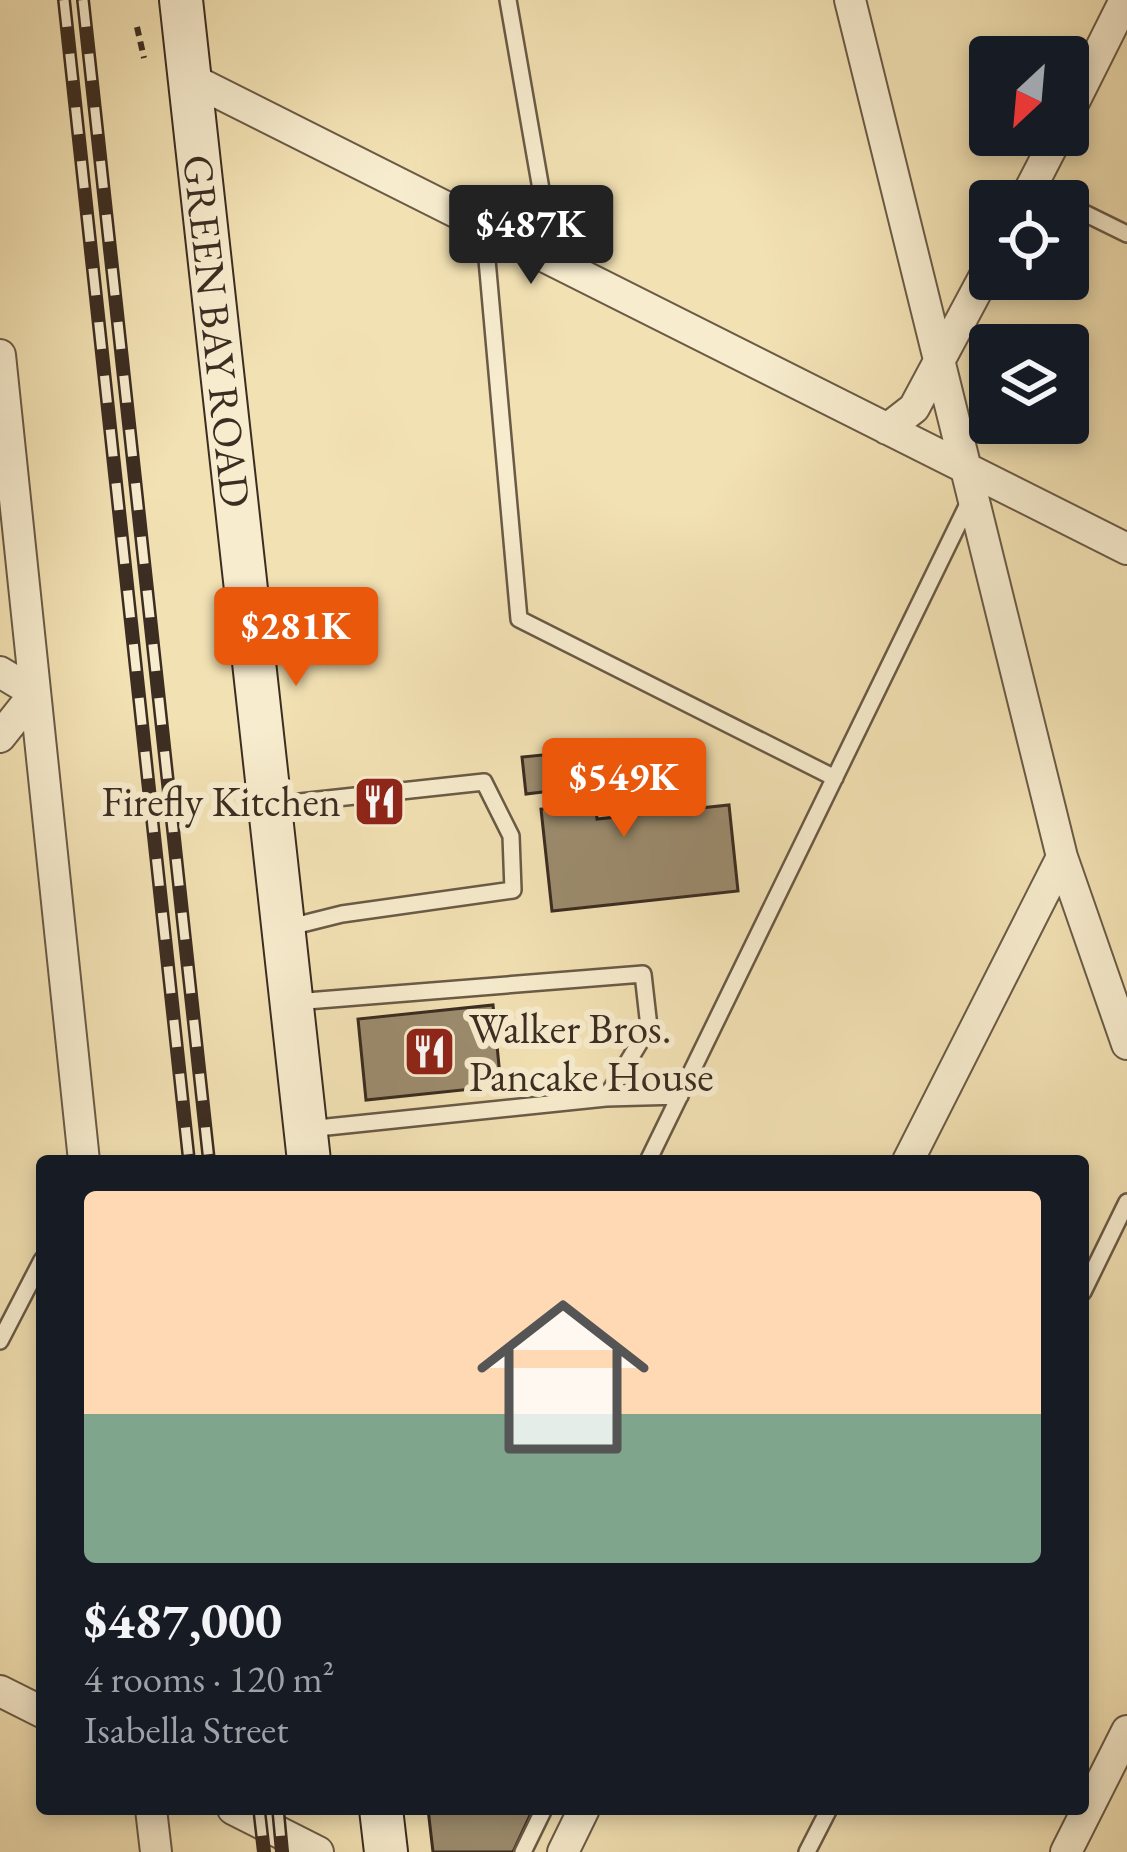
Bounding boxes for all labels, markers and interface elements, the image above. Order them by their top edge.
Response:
north arrow [969,36,1089,156]
map controls [969,36,1089,444]
street label: GREEN BAY ROAD [171,152,264,510]
button: locate [969,180,1089,300]
pin: $487K [447,185,615,287]
text: $487K [476,198,586,249]
button: layers [969,324,1089,444]
pin: $281K [212,587,380,689]
text: $281K [241,600,351,651]
pin: $549K [540,738,708,840]
text: $549K [569,751,679,802]
restaurant icon: Firefly Kitchen [352,773,408,829]
place label: Firefly Kitchen [101,774,341,829]
place label: Walker Bros. Pancake House [469,1001,714,1104]
restaurant icon: Walker Bros. Pancake House [402,1024,458,1080]
icon: home [455,1269,671,1485]
text: $487,000 [84,1587,282,1653]
text: 4 rooms · 120 m² [84,1653,335,1704]
text: Isabella Street [84,1704,288,1755]

